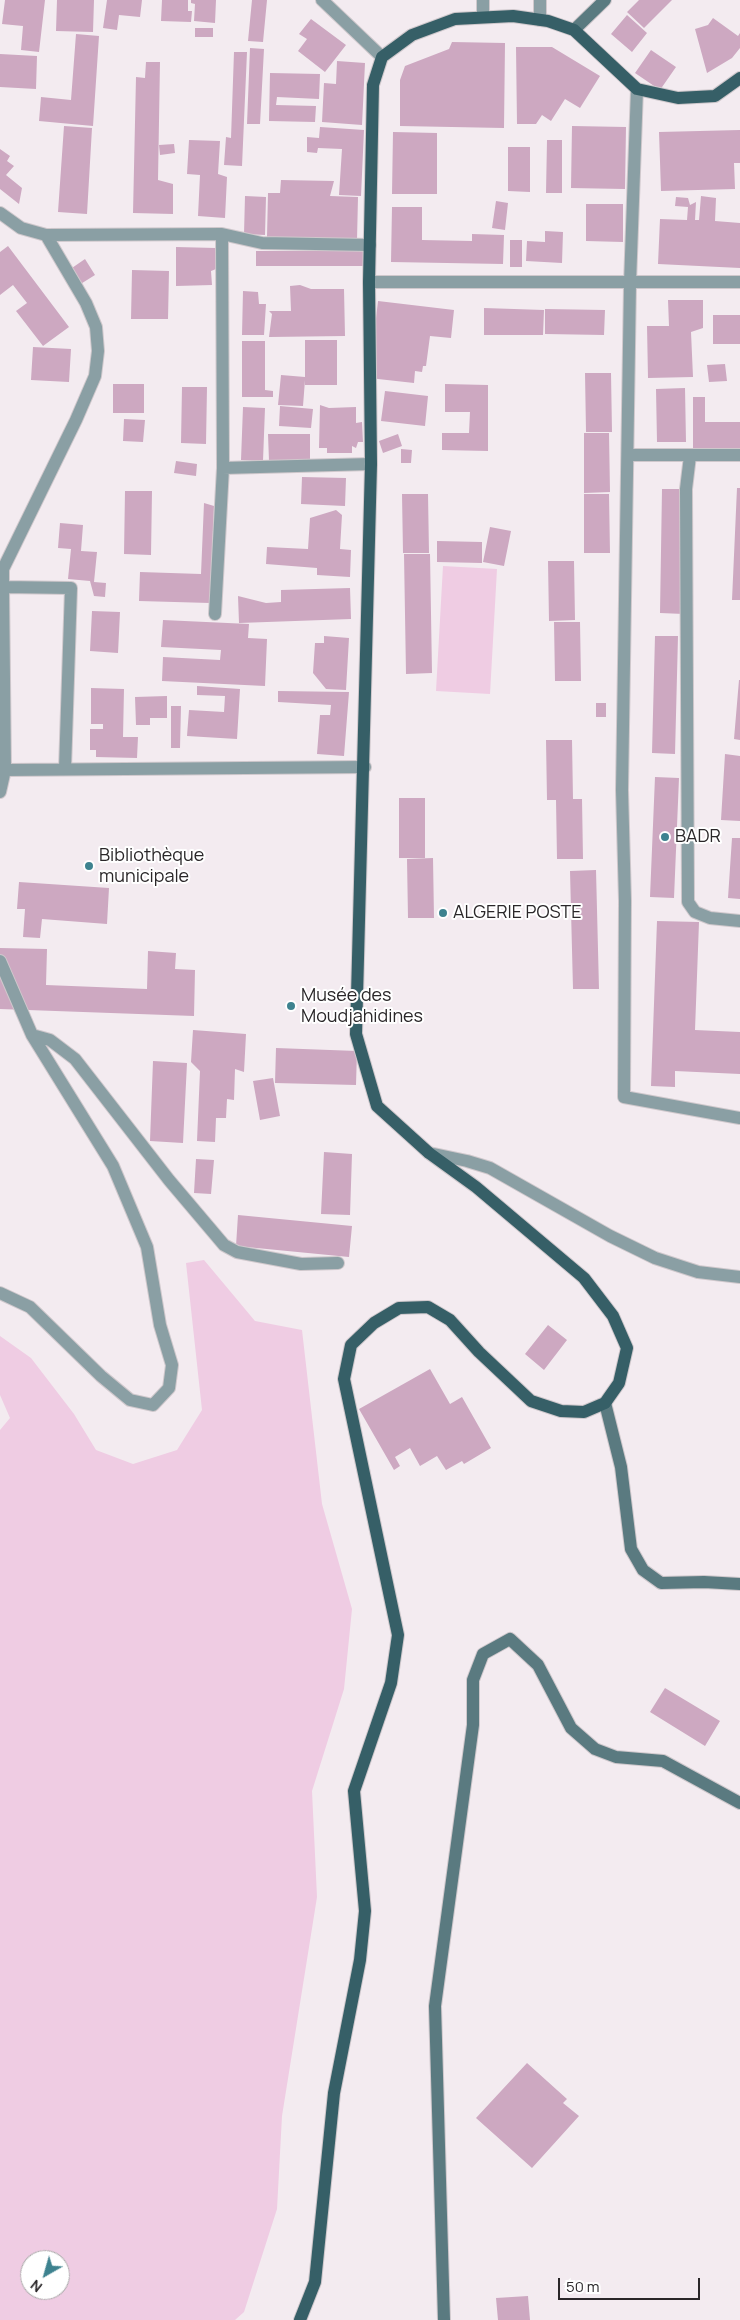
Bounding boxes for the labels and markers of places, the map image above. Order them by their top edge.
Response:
place label: BADR [675,826,721,848]
marker: BADR [659,831,671,843]
place label: Bibliothèque municipale [99,845,204,888]
marker: Bibliothèque municipale [83,860,95,872]
place label: ALGERIE POSTE [453,902,582,924]
marker: ALGERIE POSTE [437,907,449,919]
place label: Musée des Moudjahidines [301,985,423,1028]
marker: Musée des Moudjahidines [285,1000,297,1012]

